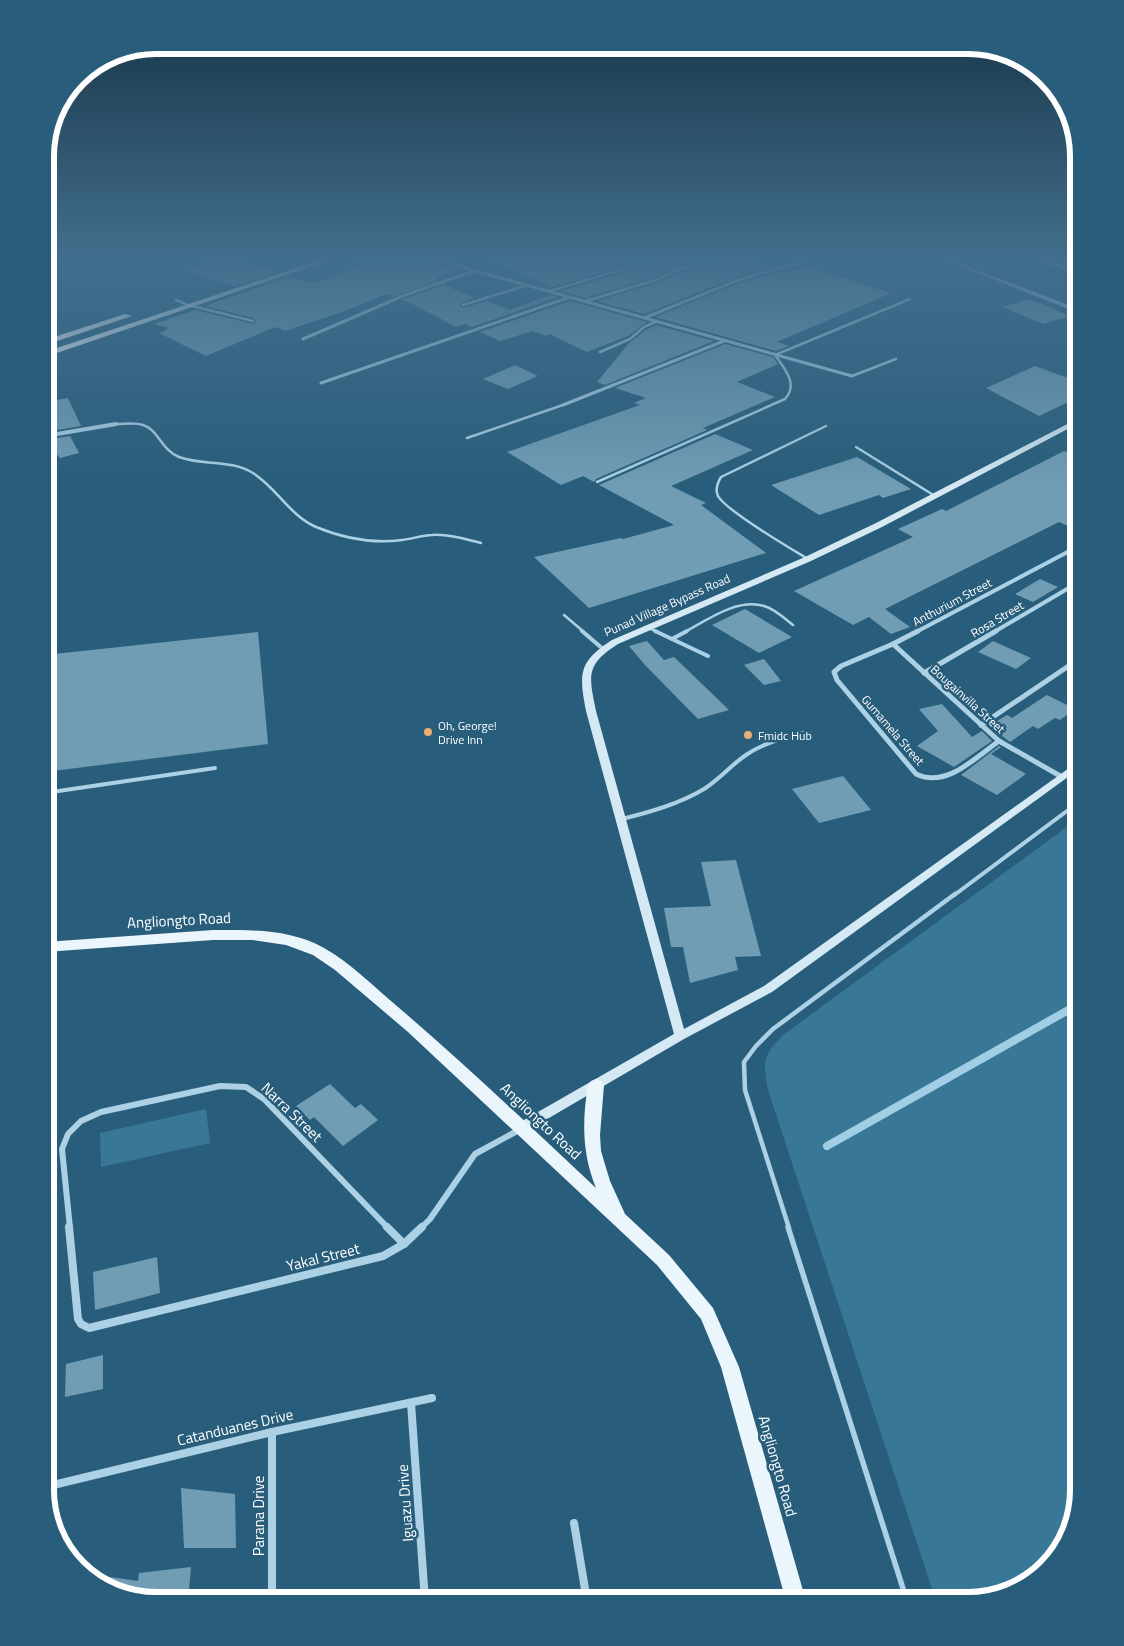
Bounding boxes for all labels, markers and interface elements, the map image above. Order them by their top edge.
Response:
street label: Punad Village Bypass Road [601,569,733,641]
street label: Anthurium Street [909,573,996,631]
street label: Rosa Street [967,595,1028,642]
street label: Bougainvilla Street [926,660,1010,738]
street label: Gumamela Street [857,690,930,770]
place label: Oh, George! Drive Inn [438,716,497,749]
marker: Oh, George! Drive Inn [422,726,434,738]
place label: Fmidc Hub [758,726,812,745]
marker: Fmidc Hub [742,729,754,741]
street label: Angliongto Road [126,906,232,934]
street label: Narra Street [256,1077,328,1148]
street label: Angliongto Road [495,1077,587,1165]
street label: Yakal Street [284,1237,363,1277]
street label: Catanduanes Drive [175,1402,295,1452]
street label: Angliongto Road [753,1413,803,1519]
street label: Iguazu Drive [391,1463,419,1543]
street label: Parana Drive [247,1476,270,1556]

